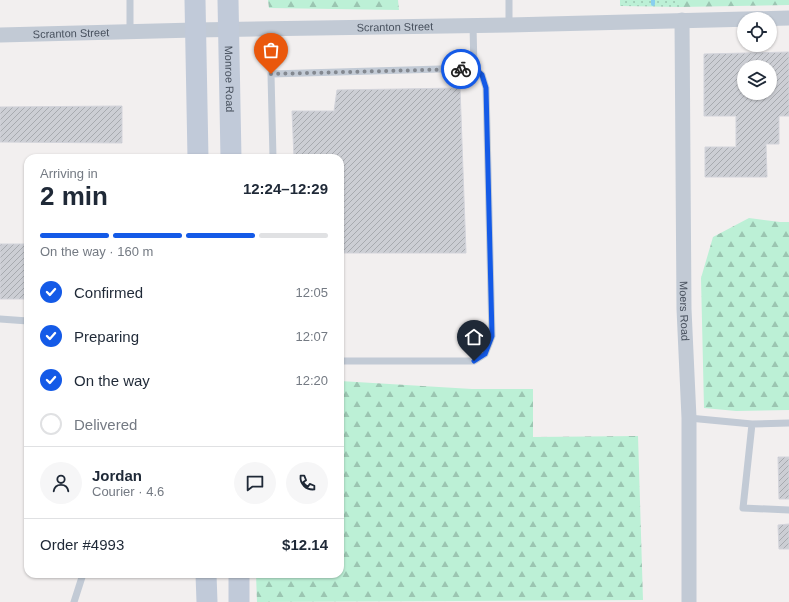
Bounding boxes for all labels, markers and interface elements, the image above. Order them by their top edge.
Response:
map controls [737,12,777,100]
button: locate [737,12,777,52]
street label: Scranton Street [357,20,433,33]
street label: Scranton Street [33,26,109,40]
pin [254,33,288,74]
icon: bag [260,39,282,61]
street label: Monroe Road [223,46,236,112]
courier [441,49,481,89]
icon: bike [450,58,472,80]
button: layers [737,60,777,100]
text: Arriving in [40,166,98,181]
text: 12:24–12:29 [243,180,328,197]
text: 2 min [40,181,108,211]
text: On the way · 160 m [40,244,153,259]
icon: check [40,281,62,303]
street label: Moers Road [678,281,691,341]
text: Confirmed [74,284,143,301]
text: 12:05 [295,285,328,300]
pin [457,320,491,361]
icon: check [40,325,62,347]
icon: home [463,326,485,348]
text: Preparing [74,328,139,345]
text: 12:07 [295,329,328,344]
icon: check [40,369,62,391]
text: On the way [74,372,150,389]
text: 12:20 [295,373,328,388]
text: Delivered [74,416,137,433]
button: person [40,462,82,504]
button: chat [234,462,276,504]
button: phone [286,462,328,504]
text: Jordan [92,467,142,484]
text: Courier · 4.6 [92,484,164,499]
text: Order #4993 [40,536,124,553]
text: $12.14 [282,536,328,553]

